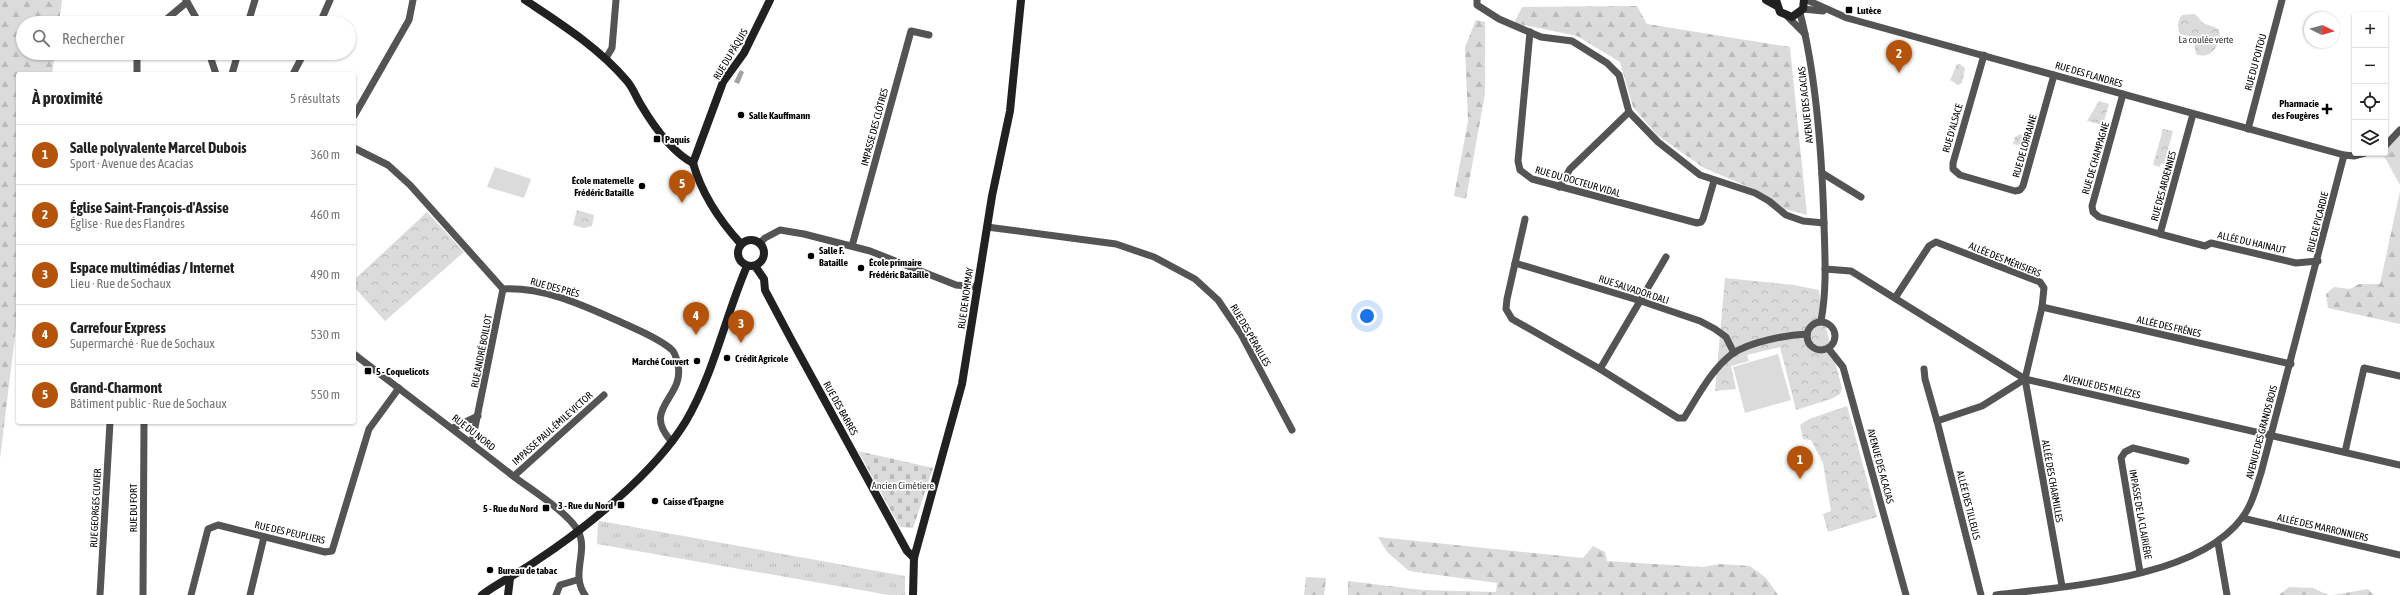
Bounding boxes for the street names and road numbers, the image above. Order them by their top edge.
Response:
street label: RUE DU PÂQUIS [711,27,750,82]
street label: RUE DU POITOU [2243,32,2268,92]
street label: RUE DES FLANDRES [2054,60,2124,89]
street label: AVENUE DES ACACIAS [1796,66,1815,144]
street label: IMPASSE DES CLÔTRES [859,87,890,167]
street label: RUE D'ALSACE [1940,102,1965,154]
street label: RUE DE LORRAINE [2010,113,2039,179]
street label: RUE DE CHAMPAGNE [2080,120,2111,195]
street label: RUE DES ARDENNES [2149,150,2178,222]
street label: RUE DU DOCTEUR VIDAL [1534,164,1622,199]
street label: RUE DE PICARDIE [2305,190,2331,254]
street label: ALLÉE DU HAINAUT [2217,229,2288,256]
street label: ALLÉE DES MÉRISIERS [1967,240,2042,279]
street label: RUE DE NOMMAY [956,266,975,329]
street label: RUE SALVADOR DALI [1597,273,1670,306]
street label: RUE DES PRÈS [529,276,581,299]
street label: RUE DES PÉRAILLES [1228,302,1273,368]
street label: RUE ANDRÉ BOILLOT [469,313,494,389]
street label: ALLÉE DES FRÊNES [2136,314,2202,339]
street label: AVENUE DES MELÈZES [2062,372,2142,401]
street label: RUE DES BARRES [821,379,860,437]
street label: AVENUE DES GRANDS BOIS [2244,384,2279,480]
street label: IMPASSE PAUL-ÉMILE VICTOR [510,390,595,467]
street label: RUE DU NORD [450,412,498,453]
street label: AVENUE DES ACACIAS [1865,427,1896,505]
street label: ALLÉE DES CHARMILLES [2040,439,2065,523]
street label: RUE GEORGES CUVIER [88,468,103,548]
street label: IMPASSE DE LA CLAIRIÈRE [2127,468,2154,561]
street label: ALLÉE DES TILLEULS [1955,469,1982,541]
street label: RUE DU FORT [128,483,139,532]
street label: ALLÉE DES MARRONNIERS [2276,512,2369,543]
street label: RUE DES PEUPLIERS [254,519,326,546]

